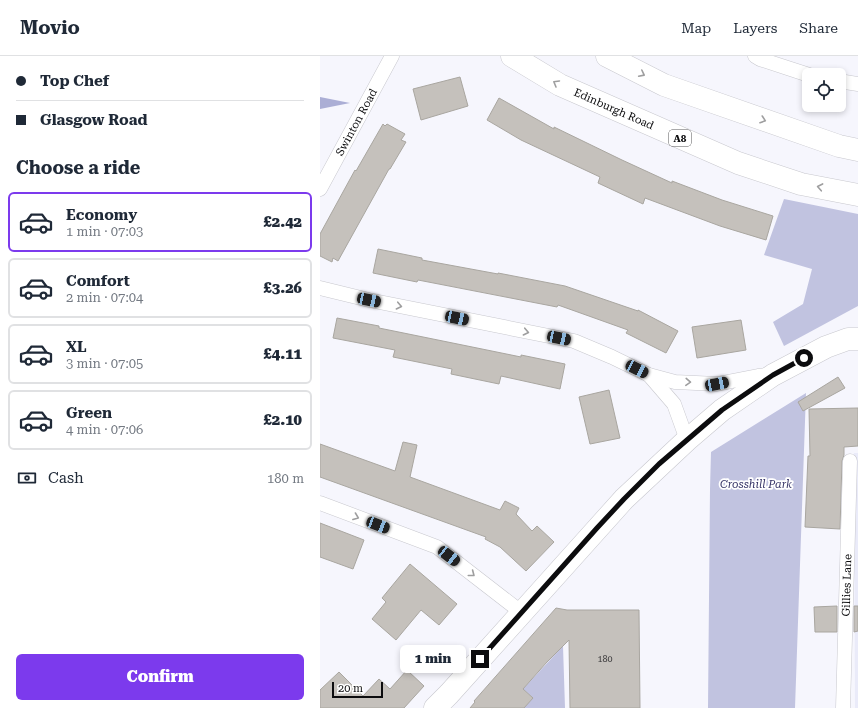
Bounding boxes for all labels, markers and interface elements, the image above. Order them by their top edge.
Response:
text: Movio [20,16,80,39]
text: Map [681,20,711,36]
text: Layers [733,20,777,36]
text: Share [799,20,838,36]
map controls [802,68,846,112]
button: locate [802,68,846,112]
one-way arrow [638,69,645,76]
text: Top Chef [40,72,109,90]
one-way arrow [553,80,560,87]
street label: Edinburgh Road [572,86,656,132]
street label: Swinton Road [333,87,380,158]
text: Glasgow Road [40,111,147,129]
one-way arrow [760,115,767,123]
road number: A8 [669,130,691,146]
text: Choose a ride [16,157,140,178]
one-way arrow [817,183,823,192]
icon: car [18,204,54,240]
text: Economy [66,206,137,224]
text: £2.42 [263,213,302,231]
text: 1 min · 07:03 [66,224,143,239]
icon: car [18,270,54,306]
text: Comfort [66,272,130,290]
text: £3.26 [263,279,302,297]
text: 2 min · 07:04 [66,290,143,305]
car [356,292,382,308]
one-way arrow [396,301,402,309]
car [444,310,470,326]
one-way arrow [523,327,530,335]
car [546,330,572,346]
icon: car [18,336,54,372]
text: XL [66,338,87,356]
text: £4.11 [263,345,302,363]
route start [795,349,813,367]
text: 3 min · 07:05 [66,356,143,371]
car [624,358,650,380]
car [704,376,730,392]
one-way arrow [685,378,691,387]
icon: car [18,402,54,438]
text: Green [66,404,112,422]
text: £2.10 [263,411,302,429]
text: 4 min · 07:06 [66,422,143,437]
icon: cash [16,467,38,489]
text: Cash [48,469,84,487]
text: 180 m [267,471,304,486]
park label: Crosshill Park [720,478,792,491]
one-way arrow [353,512,360,520]
car [365,515,391,535]
car [436,544,462,568]
street label: Gillies Lane [840,554,854,616]
one-way arrow [467,569,474,576]
callout: 1 min [400,645,466,673]
route end [471,650,489,668]
text: 1 min [415,651,451,666]
button: Confirm [16,654,304,700]
house number: 180 [597,654,613,664]
scale bar [332,680,383,699]
text: 20 m [338,682,363,695]

